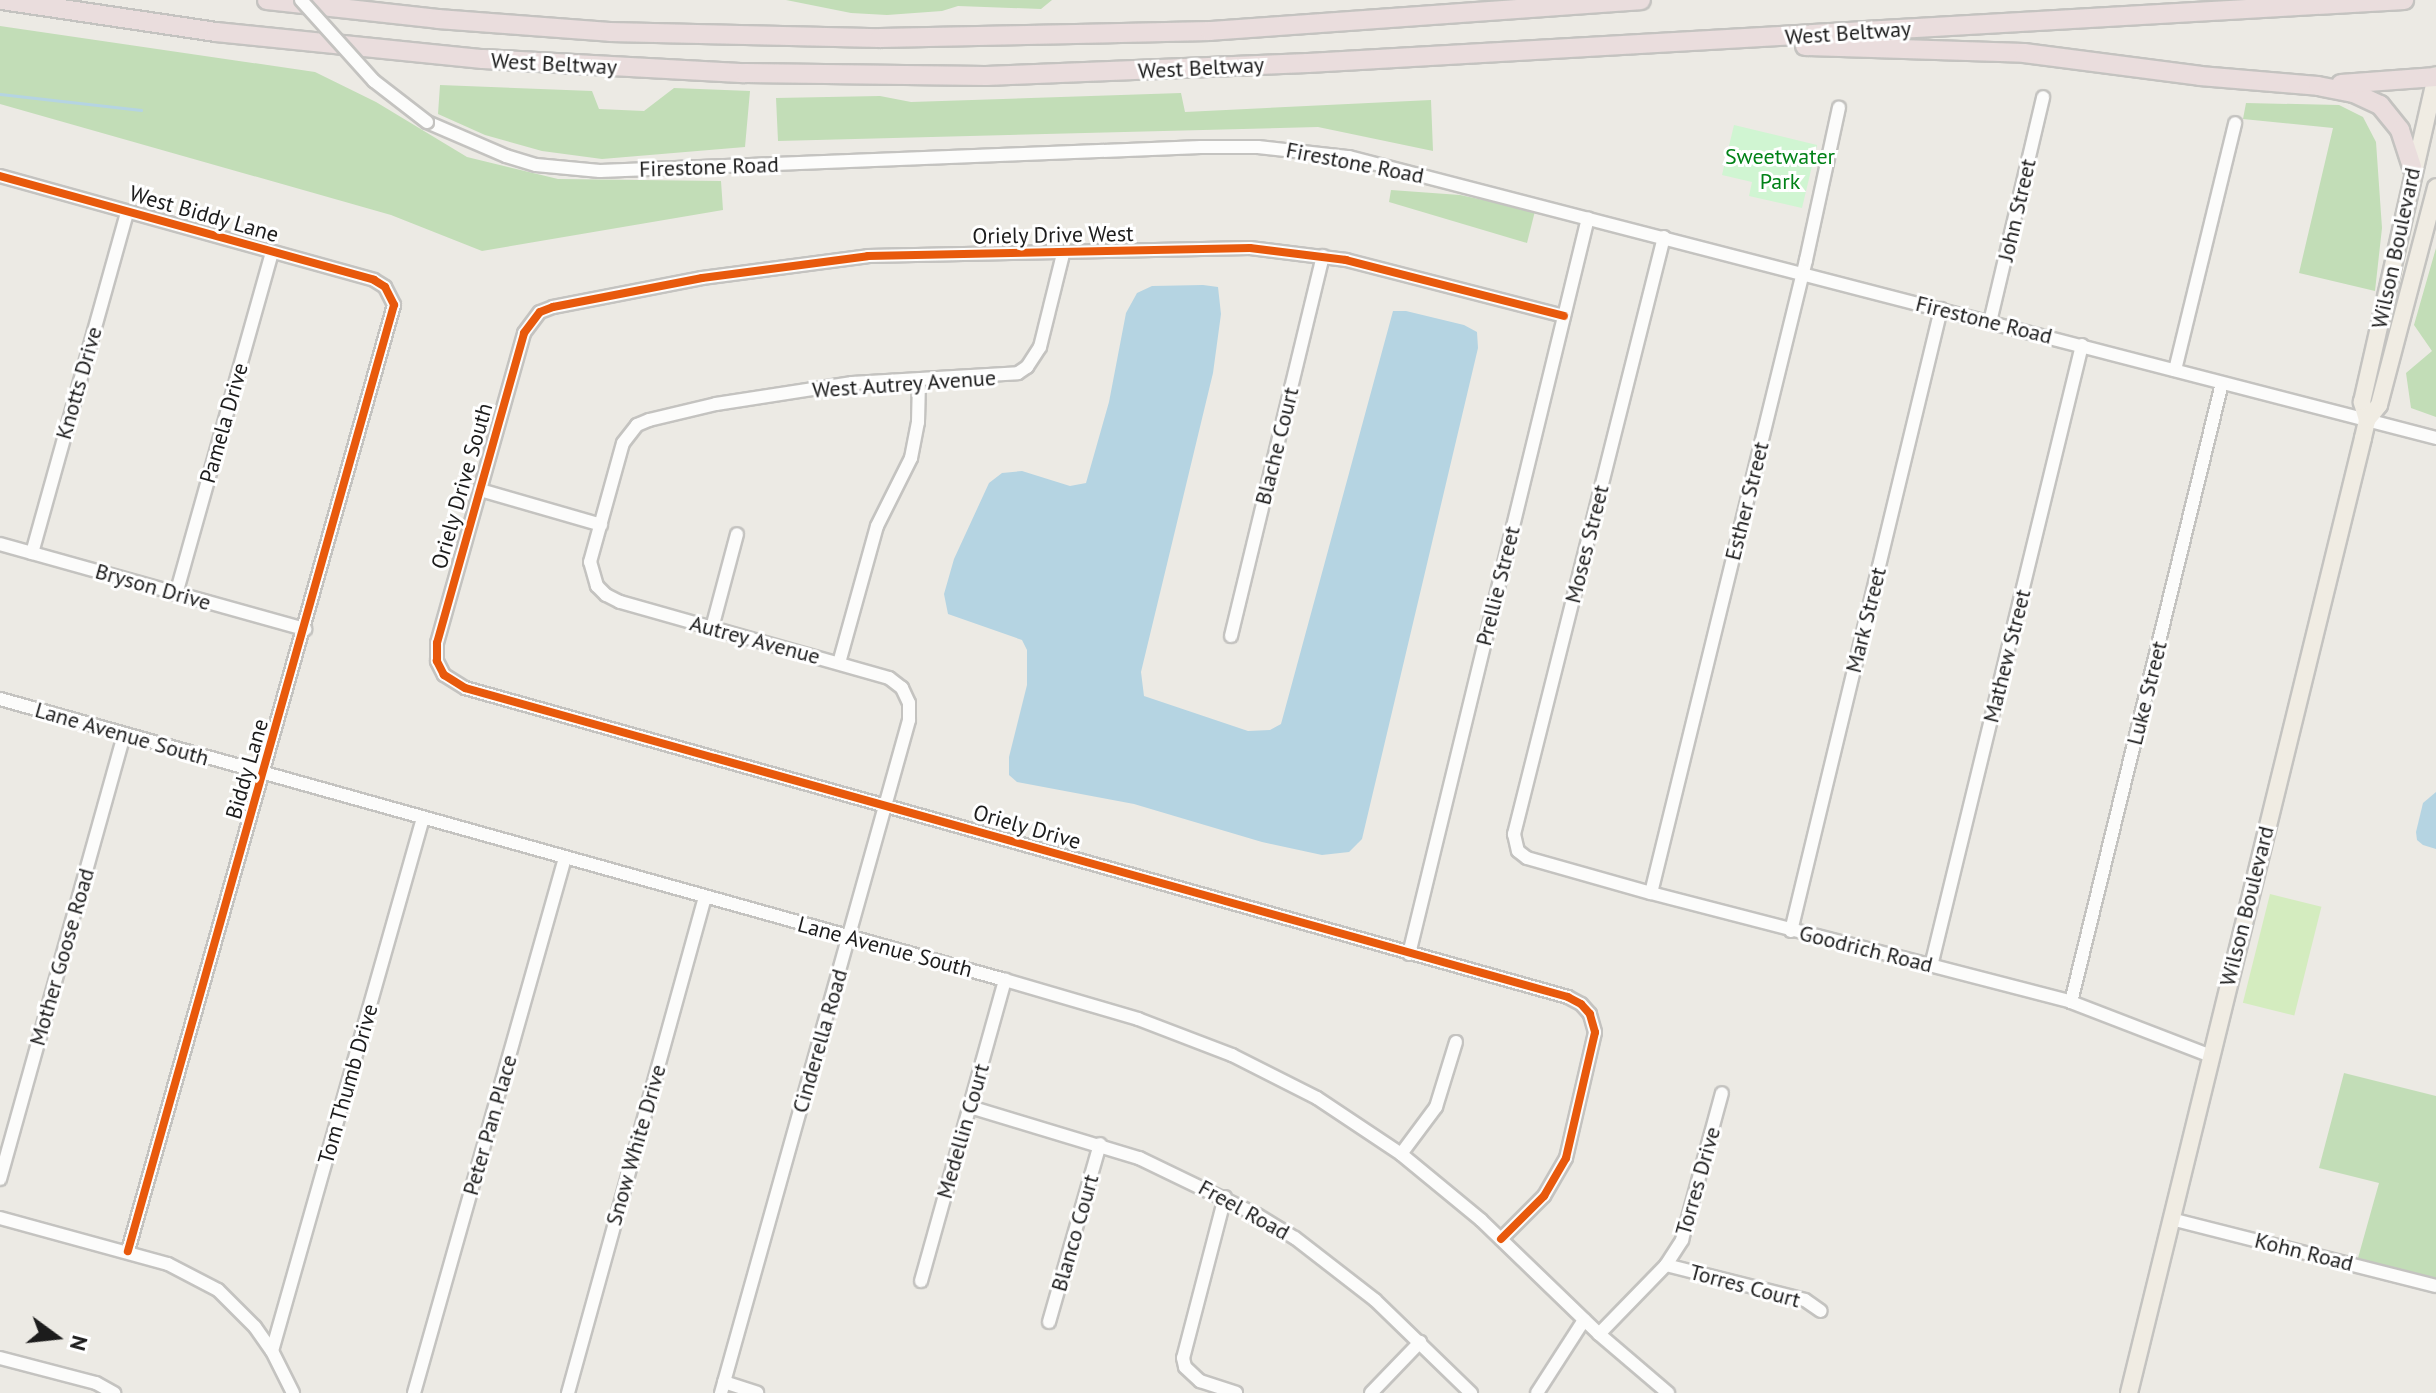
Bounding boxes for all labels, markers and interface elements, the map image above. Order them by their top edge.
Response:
street label: West Beltway [1784,15,1912,51]
street label: West Beltway [490,48,618,80]
street label: West Beltway [1137,52,1265,84]
street label: Firestone Road [1284,137,1426,189]
park label: Sweetwater Park [1725,143,1835,194]
street label: Firestone Road [639,151,779,183]
street label: John Street [1992,156,2042,264]
street label: Wilson Boulevard [2366,165,2426,331]
street label: West Biddy Lane [126,180,282,248]
street label: Oriely Drive West [972,220,1134,250]
street label: Firestone Road [1913,290,2055,350]
street label: Knotts Drive [50,324,108,442]
street label: Pamela Drive [194,360,254,486]
street label: West Autrey Avenue [810,364,998,404]
street label: Blache Court [1250,384,1304,508]
street label: Oriely Drive South [426,400,498,572]
street label: Esther Street [1720,439,1774,563]
street label: Moses Street [1560,482,1614,606]
street label: Prellie Street [1470,524,1526,648]
street label: Bryson Drive [92,558,214,616]
street label: Mark Street [1840,564,1892,676]
street label: Mathew Street [1978,586,2036,726]
street label: Autrey Avenue [686,610,824,670]
street label: Luke Street [2121,638,2173,748]
street label: Lane Avenue South [32,696,212,772]
street label: Biddy Lane [220,716,274,822]
street label: Oriely Drive [970,799,1084,855]
street label: Wilson Boulevard [2214,823,2280,989]
street label: Mother Goose Road [24,865,100,1049]
street label: Lane Avenue South [794,911,976,983]
street label: Goodrich Road [1797,920,1935,978]
street label: Cinderella Road [787,966,853,1116]
street label: Tom Thumb Drive [312,1001,384,1167]
street label: Peter Pan Place [457,1052,523,1198]
street label: Medellin Court [931,1060,995,1202]
street label: Snow White Drive [600,1061,672,1229]
street label: Torres Drive [1670,1124,1726,1238]
street label: Blanco Court [1046,1172,1104,1294]
street label: Freel Road [1194,1174,1294,1246]
street label: Kohn Road [2252,1227,2356,1277]
street label: Torres Court [1687,1259,1803,1313]
north arrow [16,1297,96,1377]
text: N [64,1333,95,1354]

